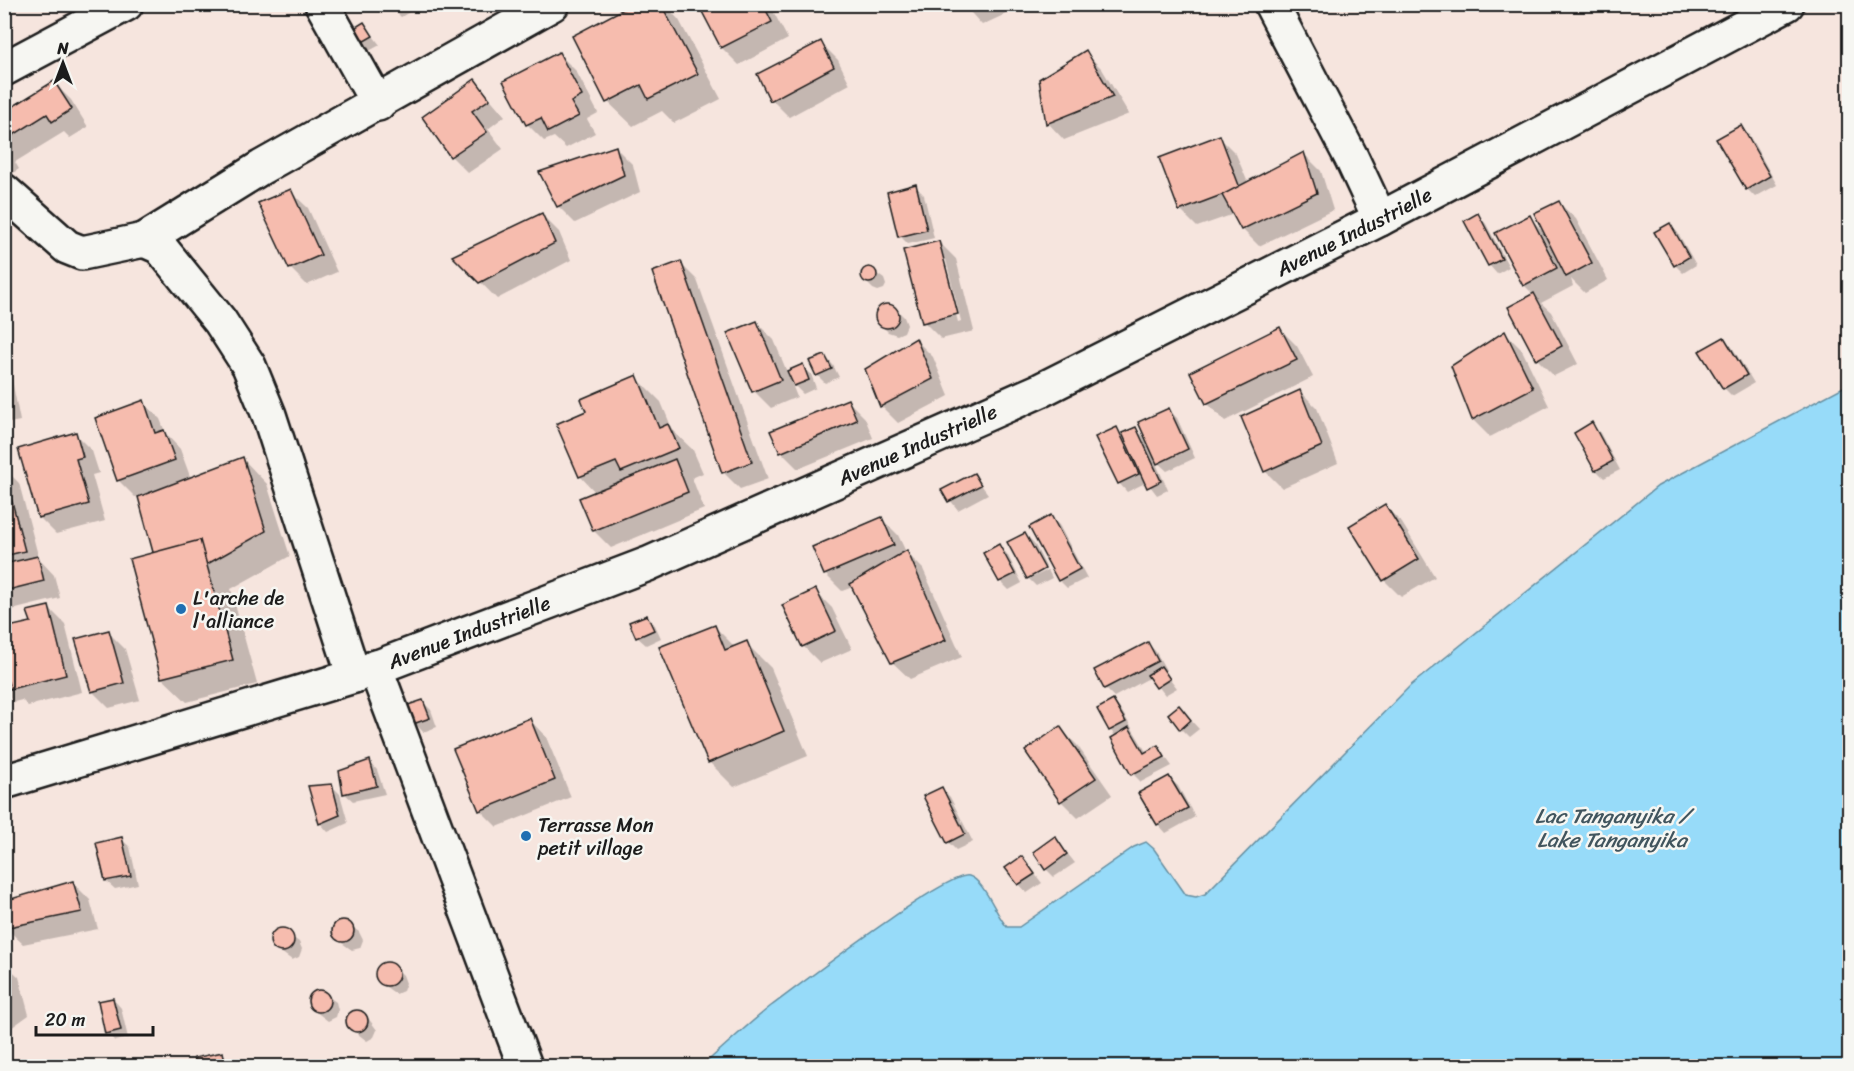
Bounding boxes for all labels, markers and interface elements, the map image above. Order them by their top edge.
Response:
north arrow [33,33,93,93]
text: N [56,34,69,63]
street label: Avenue Industrielle [1269,177,1439,287]
street label: Avenue Industrielle [831,394,1003,496]
place label: L'arche de l'alliance [193,581,284,639]
street label: Avenue Industrielle [382,585,556,679]
marker: L'arche de l'alliance [174,602,188,616]
water label: Lac Tanganyika / Lake Tanganyika [1535,797,1696,859]
place label: Terrasse Mon petit village [537,808,654,866]
marker: Terrasse Mon petit village [519,829,533,843]
scale bar [36,999,153,1037]
text: 20 m [45,1004,85,1036]

